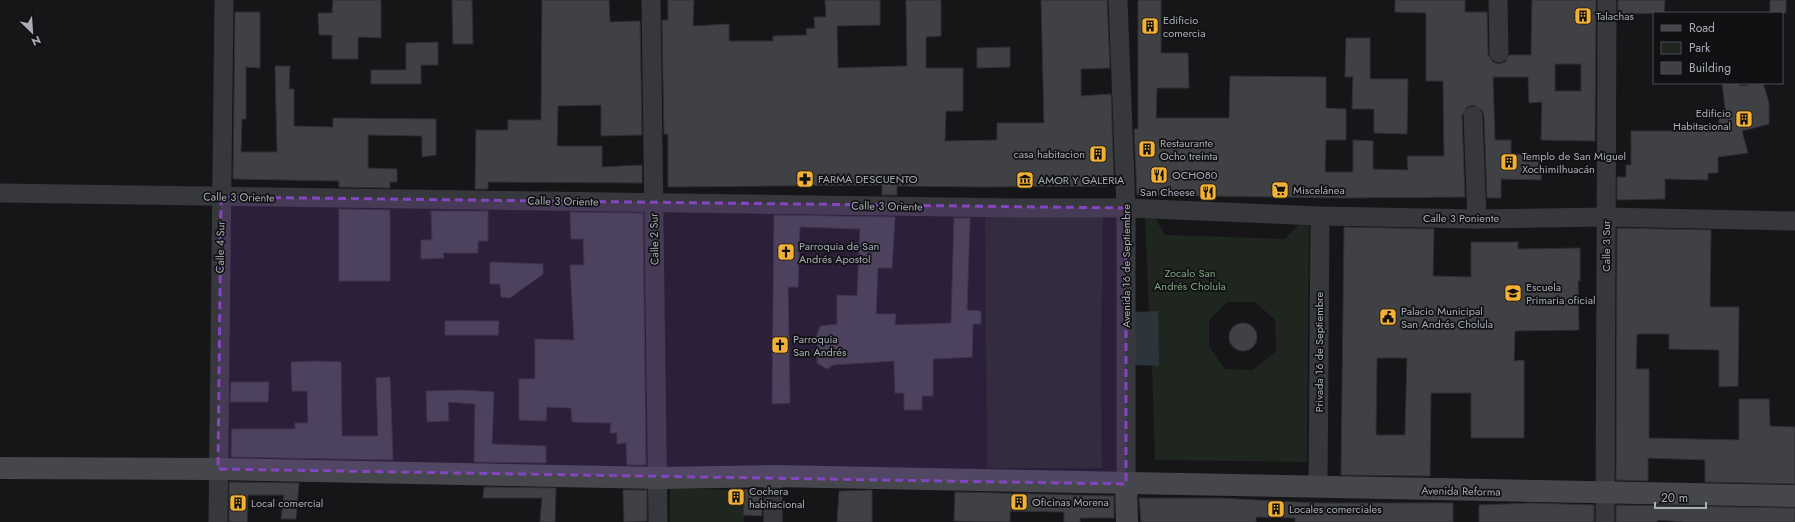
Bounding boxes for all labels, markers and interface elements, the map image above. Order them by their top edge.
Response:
building icon: Talachas [1573,6,1593,26]
place label: Talachas [1596,8,1634,24]
north arrow [12,12,52,52]
place label: Edificio comercia [1163,12,1206,41]
legend [1653,12,1783,84]
building icon: Edificio comercia [1140,16,1160,36]
text: Road [1689,19,1715,37]
text: N [29,32,44,50]
text: Park [1689,39,1711,57]
text: Building [1689,59,1731,77]
place label: Edificio Habitacional [1673,105,1731,134]
building icon: Edificio Habitacional [1734,109,1754,129]
place label: Restaurante Ocho treinta [1160,135,1218,164]
building icon: Restaurante Ocho treinta [1137,139,1157,159]
building icon: casa habitacion [1088,144,1108,164]
place label: casa habitacion [1013,146,1085,162]
place label: Templo de San Miguel Xochimilhuacán [1522,148,1626,177]
building icon: Templo de San Miguel Xochimilhuacán [1499,152,1519,172]
restaurant icon: OCHO80 [1149,165,1169,185]
place label: OCHO80 [1172,167,1218,183]
pharmacy icon: FARMA DESCUENTO [795,169,815,189]
museum icon: AMOR Y GALERIA [1015,170,1035,190]
place label: FARMA DESCUENTO [818,171,918,187]
place label: AMOR Y GALERIA [1038,172,1125,188]
supermarket icon: Miscelánea [1270,180,1290,200]
restaurant icon: San Cheese [1198,182,1218,202]
place label: Miscelánea [1293,182,1345,198]
place label: San Cheese [1140,184,1195,200]
street label: Calle 3 Oriente [203,188,275,206]
street label: Calle 3 Oriente [527,192,599,210]
street label: Calle 3 Oriente [851,197,923,215]
street label: Avenida 16 de Septiembre [1118,204,1134,328]
street label: Calle 3 Poniente [1423,210,1499,226]
street label: Calle 2 Sur [646,213,662,265]
street label: Calle 3 Sur [1598,220,1614,272]
street label: Calle 4 Sur [212,221,228,273]
place label: Parroquia de San Andrés Apostol [799,238,879,267]
church icon: Parroquia de San Andrés Apostol [776,242,796,262]
park label: Zocalo San Andrés Cholula [1154,265,1226,294]
place label: Escuela Primaria oficial [1526,279,1596,308]
school or university icon: Escuela Primaria oficial [1503,283,1523,303]
street label: Privada 16 de Septiembre [1311,291,1327,412]
place label: Palacio Municipal San Andrés Cholula [1401,303,1493,332]
public building icon: Palacio Municipal San Andrés Cholula [1378,307,1398,327]
place label: Parroquia San Andrés [793,331,847,360]
church icon: Parroquia San Andrés [770,335,790,355]
street label: Avenida Reforma [1421,482,1501,500]
place label: Cochera habitacional [749,483,805,512]
scale bar [1655,484,1706,510]
building icon: Cochera habitacional [726,487,746,507]
text: 20 m [1661,489,1688,507]
building icon: Oficinas Morena [1009,492,1029,512]
building icon: Local comercial [228,493,248,513]
place label: Oficinas Morena [1032,494,1109,510]
place label: Local comercial [251,495,323,511]
building icon: Locales comerciales [1266,499,1286,519]
place label: Locales comerciales [1289,501,1382,517]

